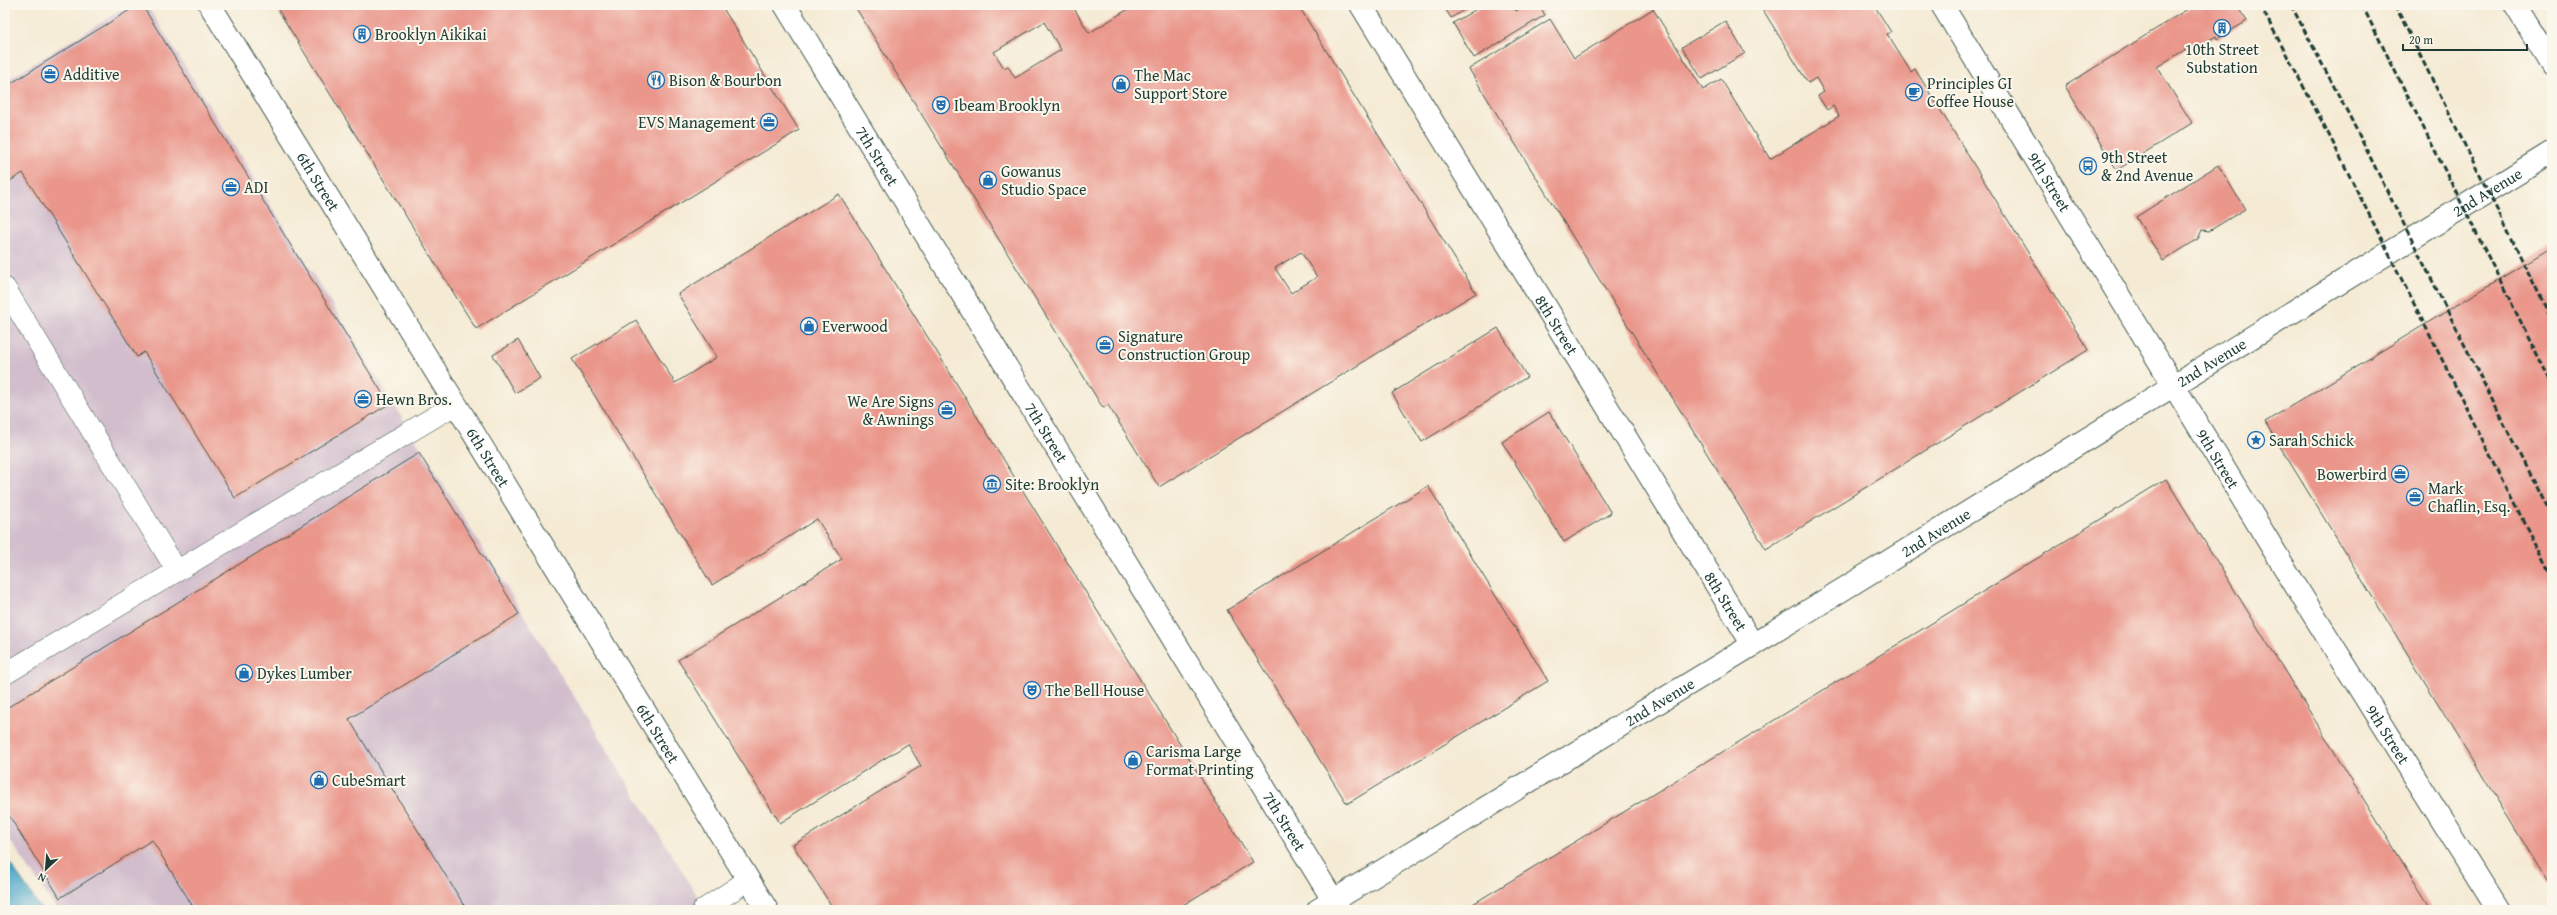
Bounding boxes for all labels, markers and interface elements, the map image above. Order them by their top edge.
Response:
building icon: 10th Street Substation [2212,18,2232,38]
place label: Brooklyn Aikikai [375,22,487,46]
building icon: Brooklyn Aikikai [352,24,372,44]
scale bar [2403,26,2527,52]
text: 20 m [2409,31,2433,48]
place label: 10th Street Substation [2185,37,2259,79]
place label: Additive [63,62,120,86]
place label: The Mac Support Store [1134,63,1227,105]
office icon: Additive [40,64,60,84]
place label: Bison & Bourbon [669,68,782,92]
restaurant icon: Bison & Bourbon [646,70,666,90]
place label: Principles GI Coffee House [1927,71,2014,113]
shop icon: The Mac Support Store [1111,74,1131,94]
cafe icon: Principles GI Coffee House [1904,82,1924,102]
place label: Ibeam Brooklyn [954,93,1060,117]
theatre icon: Ibeam Brooklyn [931,95,951,115]
place label: EVS Management [638,110,756,134]
office icon: EVS Management [759,112,779,132]
street label: 7th Street [850,121,905,191]
place label: 9th Street & 2nd Avenue [2101,145,2193,187]
street label: 6th Street [291,147,346,216]
street label: 9th Street [2022,147,2077,217]
bus stop icon: 9th Street & 2nd Avenue [2078,156,2098,176]
place label: Gowanus Studio Space [1001,159,1086,201]
street label: 2nd Avenue [2448,161,2527,223]
shop icon: Gowanus Studio Space [978,170,998,190]
place label: ADI [244,175,268,199]
office icon: ADI [221,177,241,197]
street label: 8th Street [1529,290,1585,360]
place label: Everwood [822,314,888,338]
shop icon: Everwood [799,316,819,336]
place label: Signature Construction Group [1118,324,1251,366]
street label: 2nd Avenue [2172,331,2251,393]
office icon: Signature Construction Group [1095,335,1115,355]
place label: Hewn Bros. [376,387,452,411]
office icon: Hewn Bros. [353,389,373,409]
place label: We Are Signs & Awnings [847,389,934,431]
street label: 7th Street [1019,398,1074,467]
office icon: We Are Signs & Awnings [937,400,957,420]
street label: 6th Street [461,423,516,492]
street label: 9th Street [2191,424,2246,493]
place label: Sarah Schick [2269,428,2355,452]
place icon: Sarah Schick [2246,430,2266,450]
place label: Bowerbird [2317,462,2387,486]
office icon: Bowerbird [2390,464,2410,484]
place label: Site: Brooklyn [1005,472,1099,496]
museum icon: Site: Brooklyn [982,474,1002,494]
place label: Mark Chaflin, Esq. [2428,476,2511,518]
office icon: Mark Chaflin, Esq. [2405,487,2425,507]
street label: 2nd Avenue [1896,502,1975,563]
street label: 8th Street [1699,567,1754,636]
place label: Dykes Lumber [257,661,352,685]
shop icon: Dykes Lumber [234,663,254,683]
street label: 2nd Avenue [1620,671,1699,732]
place label: The Bell House [1045,678,1144,702]
theatre icon: The Bell House [1022,680,1042,700]
street label: 6th Street [631,699,686,768]
street label: 9th Street [2360,700,2416,769]
place label: Carisma Large Format Printing [1146,739,1254,781]
shop icon: Carisma Large Format Printing [1123,750,1143,770]
place label: CubeSmart [332,768,406,792]
shop icon: CubeSmart [309,770,329,790]
street label: 7th Street [1257,787,1312,856]
north arrow [26,849,66,889]
text: N [34,869,48,887]

